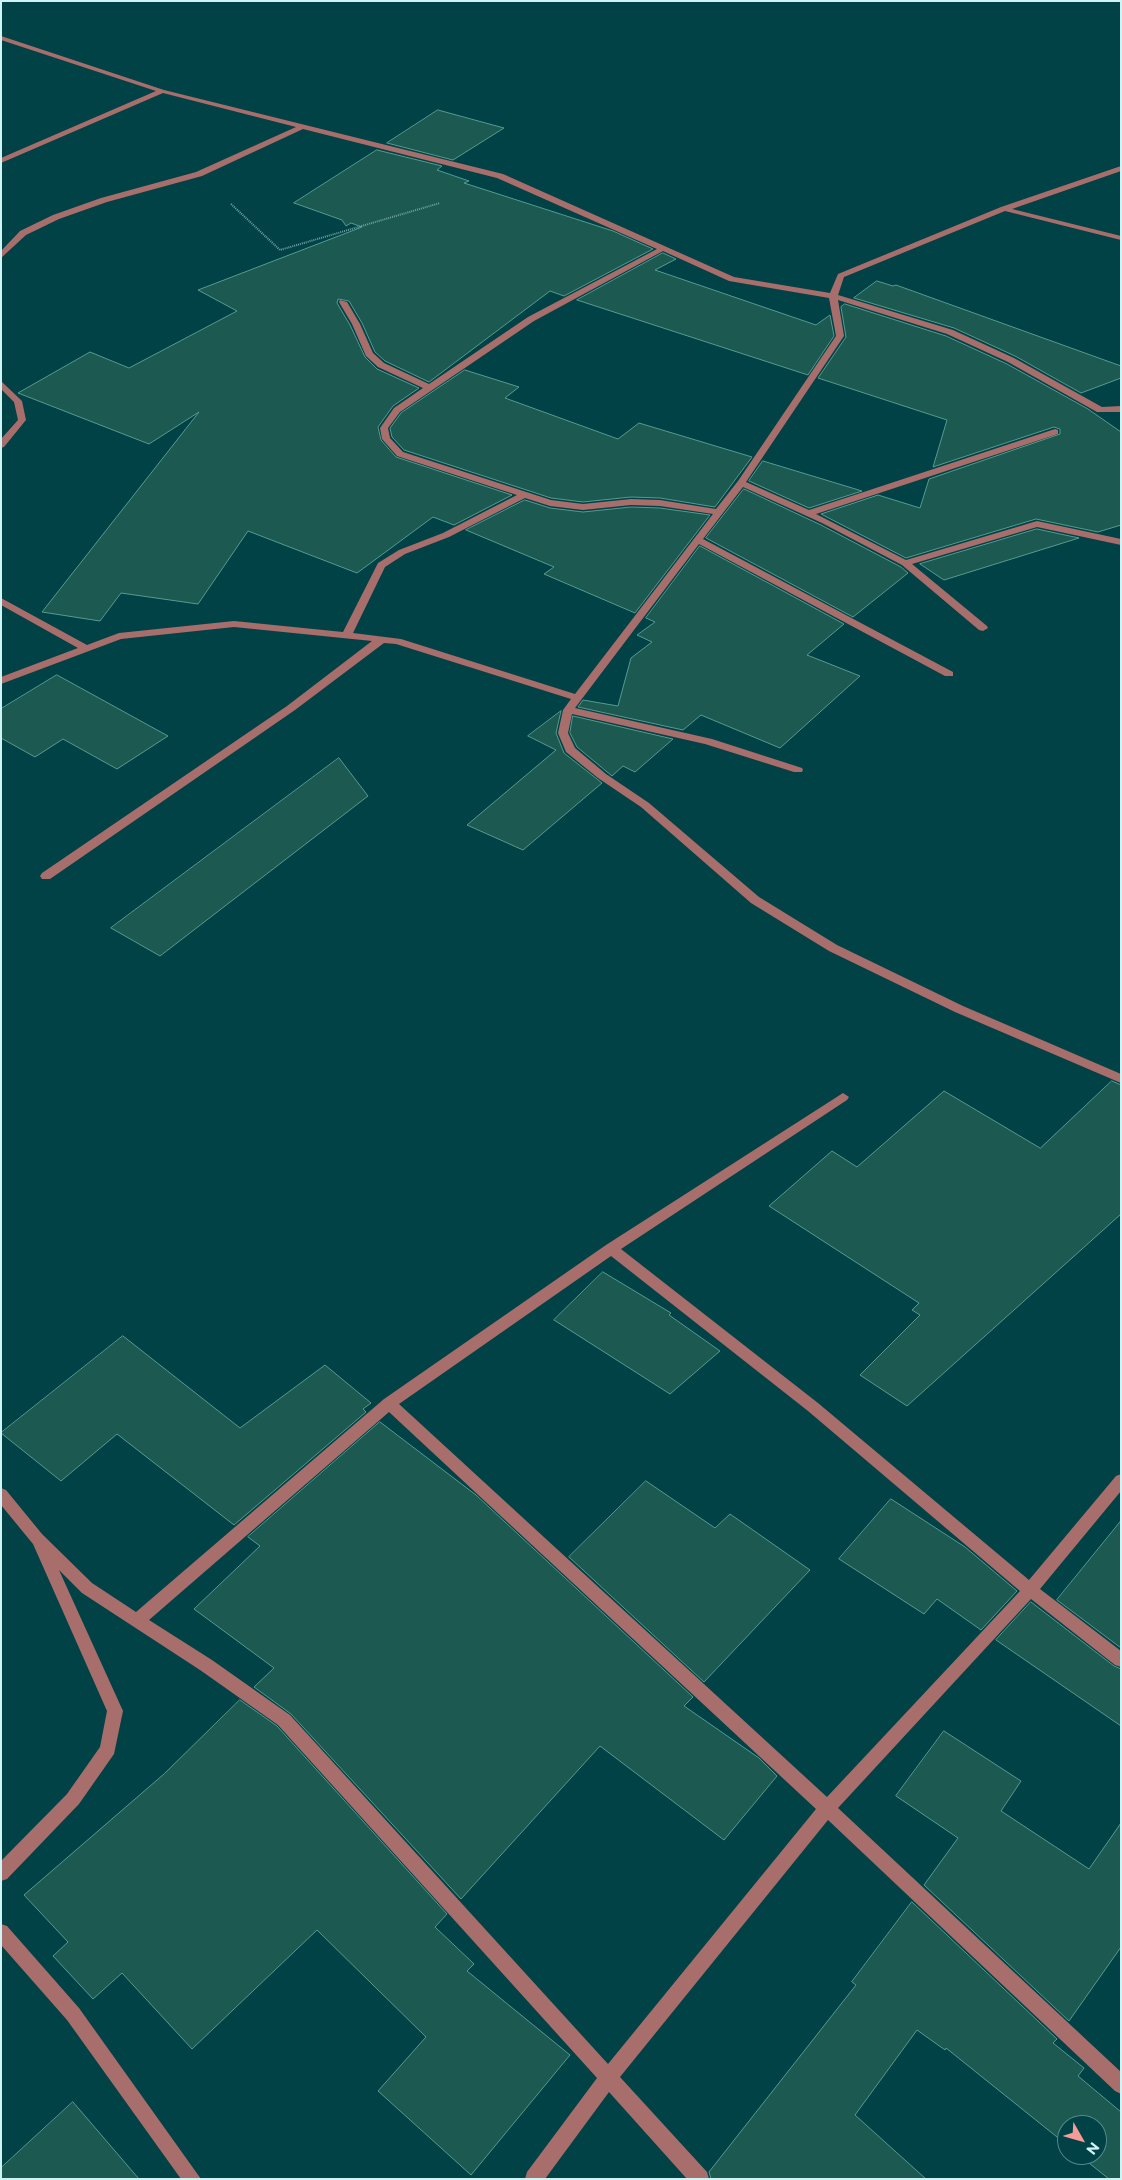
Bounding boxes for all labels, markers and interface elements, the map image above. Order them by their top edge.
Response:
north arrow [1057,2115,1107,2165]
text: N [1082,2139,1104,2159]

